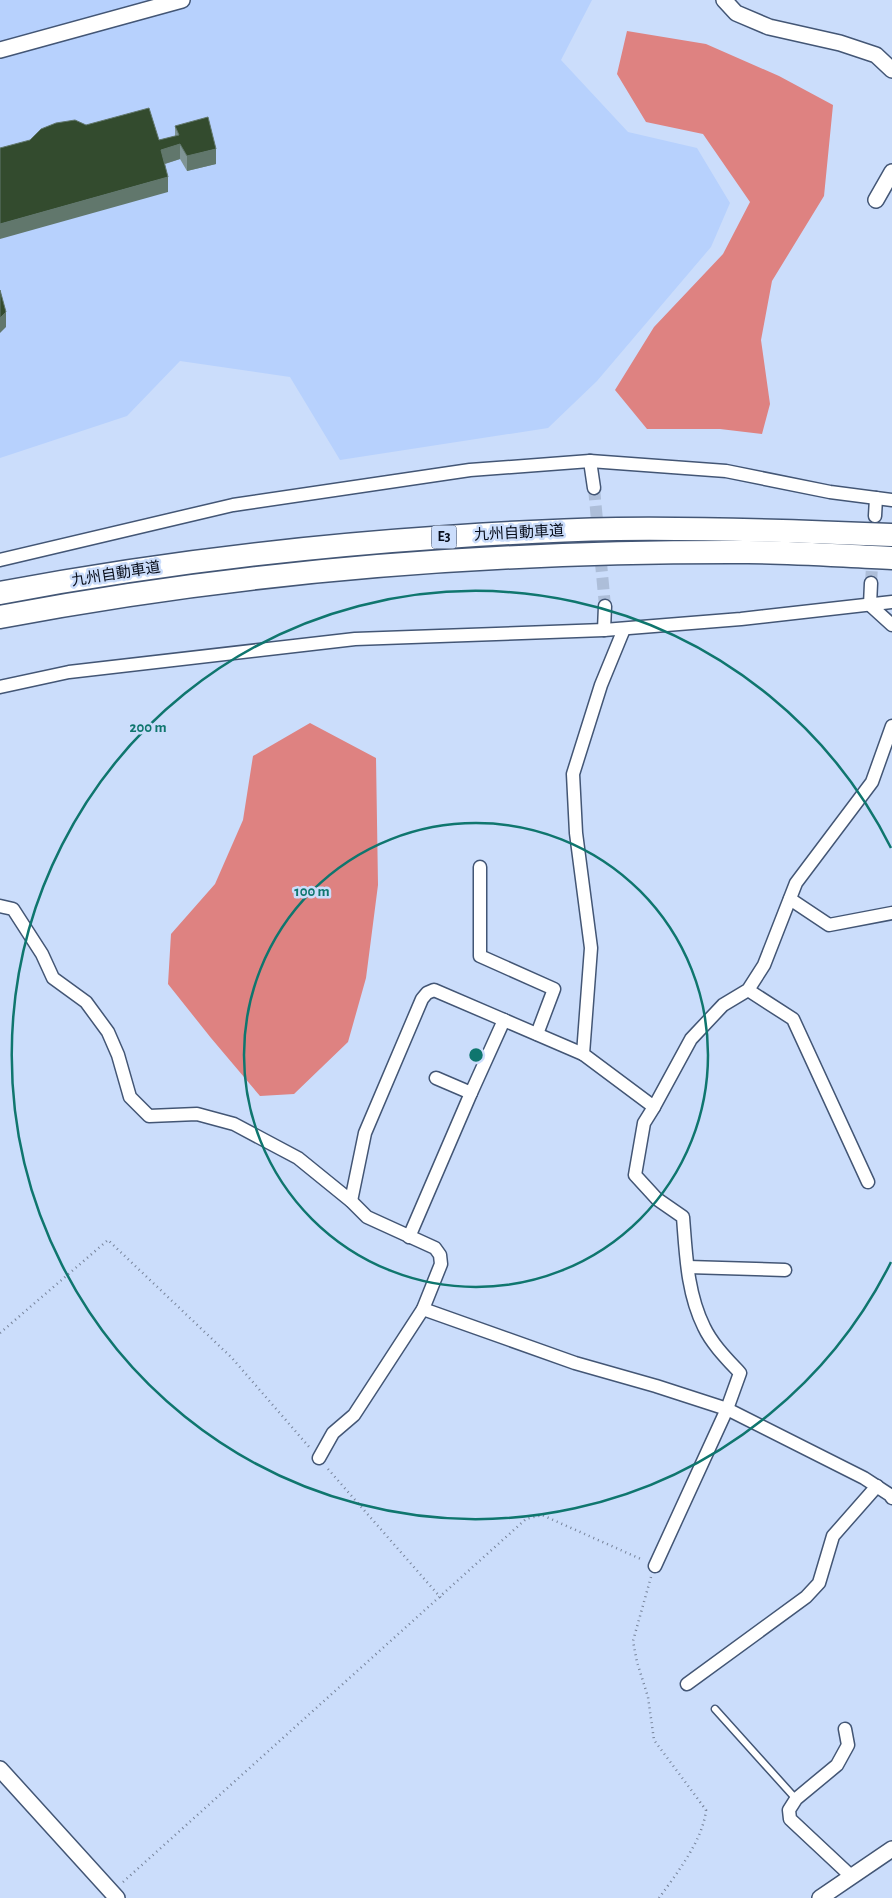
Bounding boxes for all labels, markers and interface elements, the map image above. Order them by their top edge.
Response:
street label: 九州自動車道 [474,521,564,543]
road number: E3 [432,526,456,548]
street label: 九州自動車道 [70,558,162,588]
text: 200 m [129,720,167,735]
text: 100 m [294,884,330,899]
centre of rings [467,1046,485,1064]

